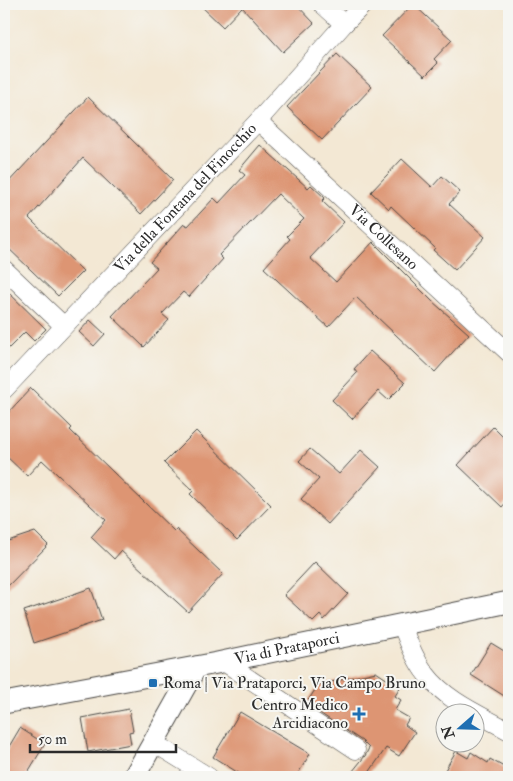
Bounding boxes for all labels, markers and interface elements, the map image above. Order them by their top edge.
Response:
street label: Via della Fontana del Finocchio [110,119,261,277]
street label: Via Collesano [345,200,423,274]
street label: Via di Prataporci [232,628,341,669]
place label: Roma | Via Prataporci, Via Campo Bruno [163,673,426,694]
marker: Roma | Via Prataporci, Via Campo Bruno [147,677,159,689]
place label: Centro Medico Arcidiacono [251,695,348,733]
north arrow [436,704,486,754]
marker: Centro Medico Arcidiacono [352,707,366,721]
scale bar [30,721,176,753]
text: N [438,723,459,742]
text: 50 m [38,730,67,749]

